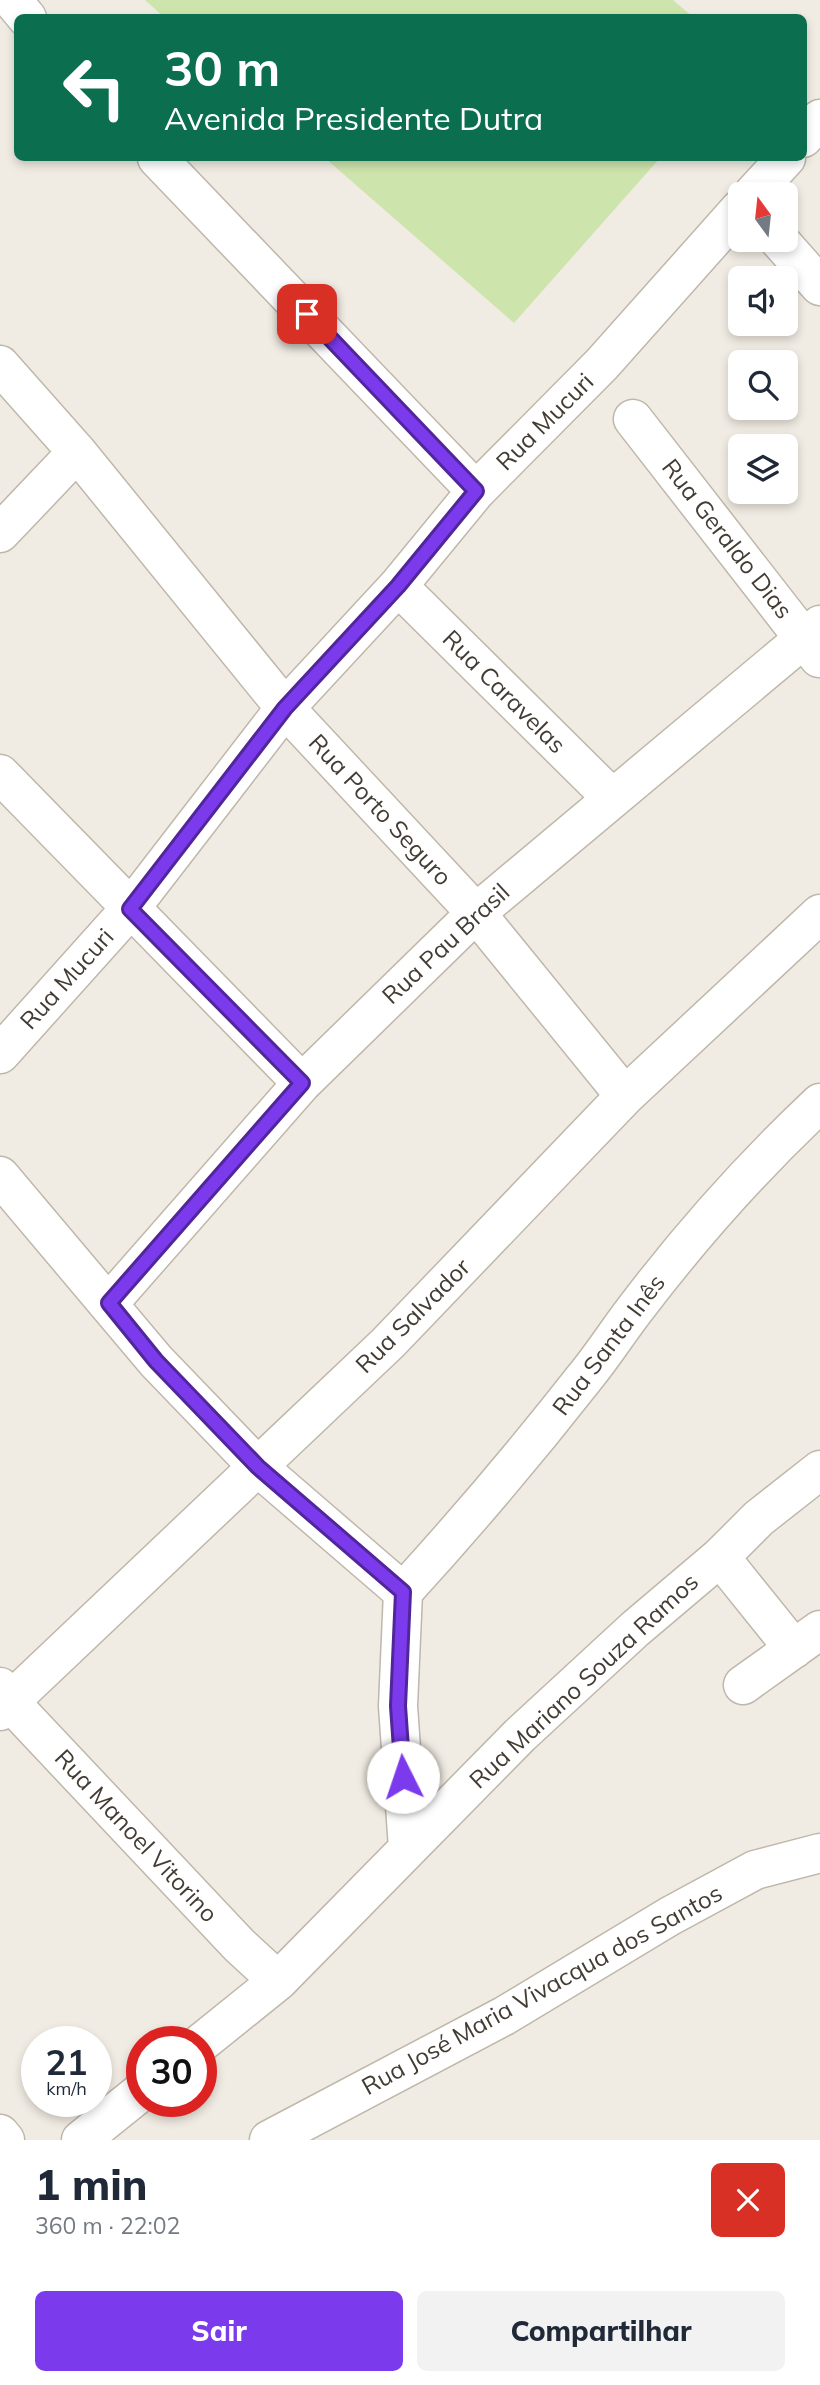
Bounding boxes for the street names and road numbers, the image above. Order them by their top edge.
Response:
street label: Rua Mucuri [489,366,599,476]
street label: Rua Geraldo Dias [656,452,800,624]
street label: Rua Caravelas [437,623,573,759]
street label: Rua Porto Seguro [303,727,459,891]
street label: Rua Pau Brasil [375,877,515,1010]
street label: Rua Mucuri [13,922,119,1035]
street label: Rua Salvador [349,1251,476,1379]
street label: Rua Santa Inês [545,1268,671,1421]
street label: Rua Mariano Souza Ramos [463,1566,704,1794]
street label: Rua Manoel Vitorino [49,1743,225,1928]
street label: Rua José Maria Vivacqua dos Santos [356,1877,727,2101]

